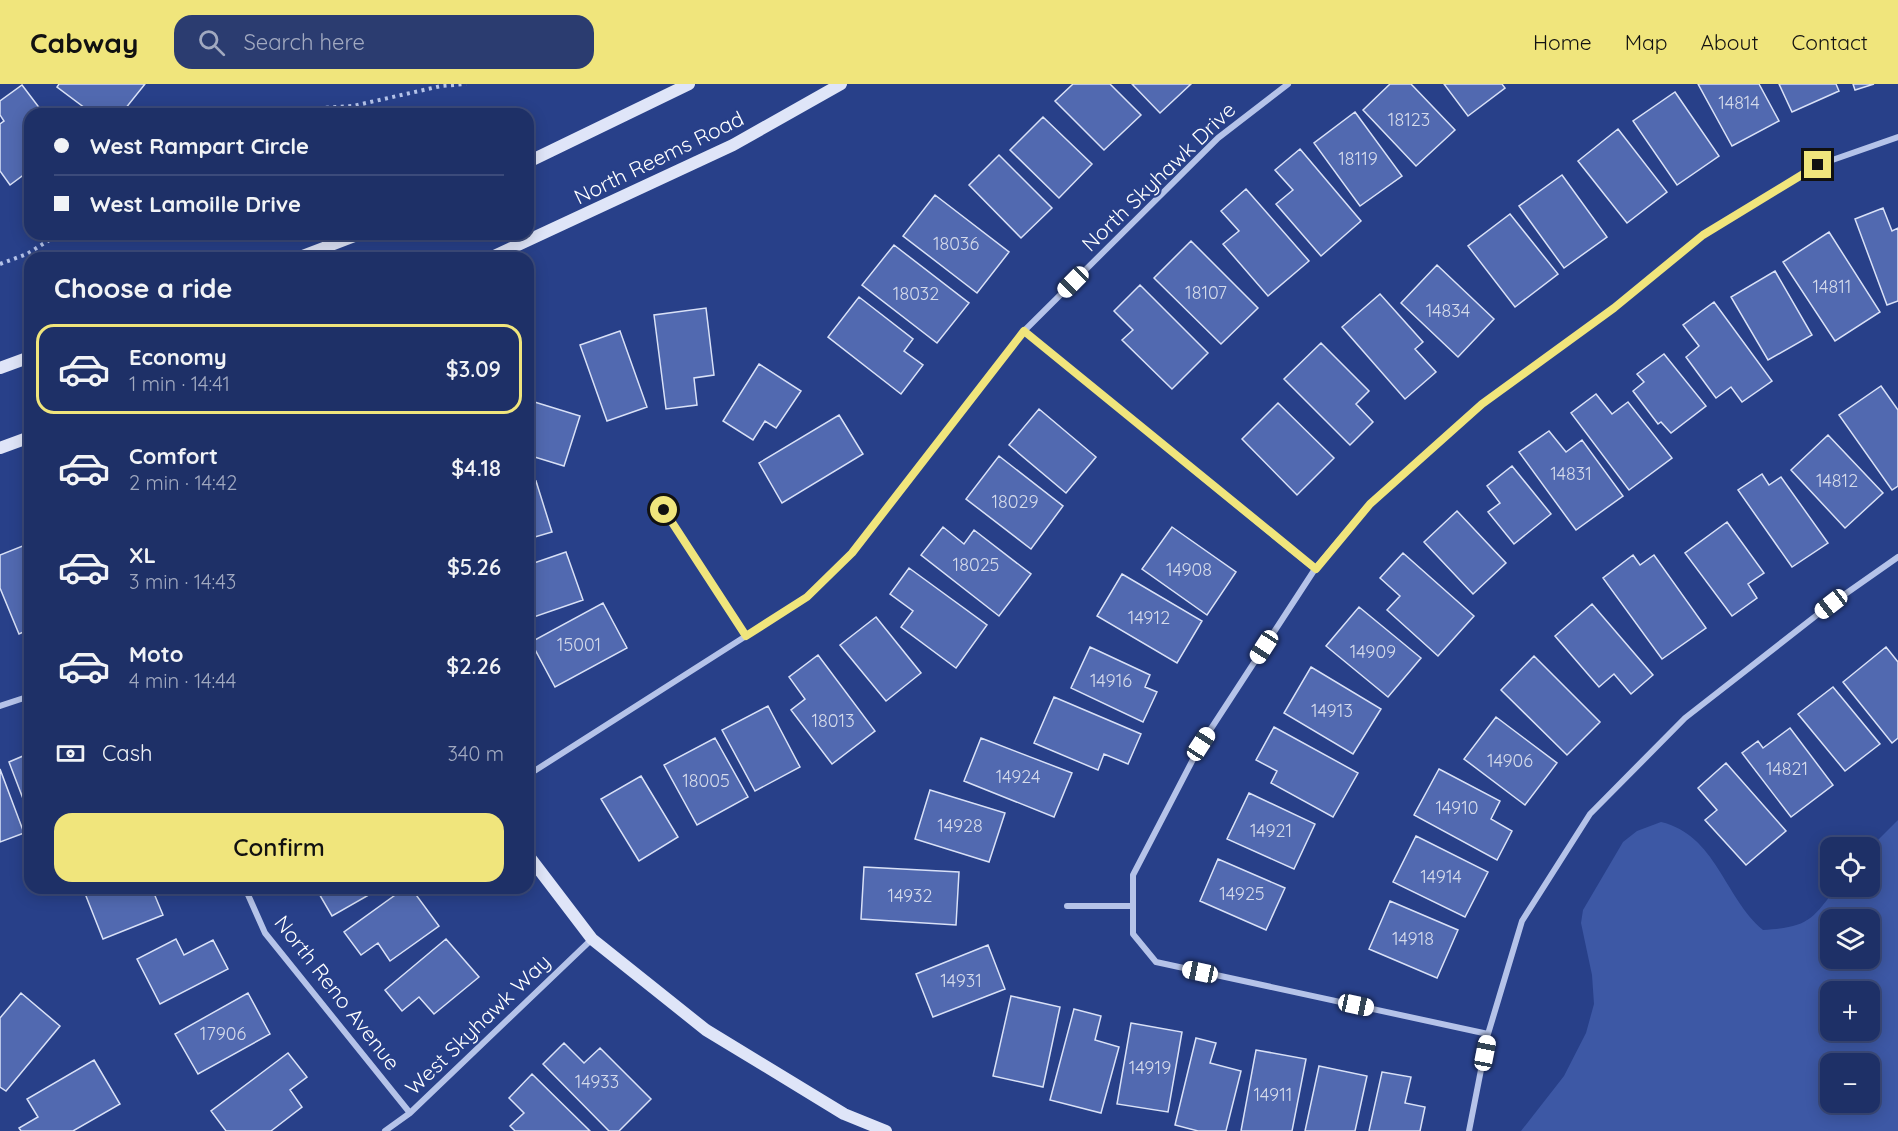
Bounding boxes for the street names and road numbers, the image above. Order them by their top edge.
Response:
street label: North Skyhawk Drive [1076,96,1241,256]
street label: North Reems Road [570,105,748,209]
street label: North Reno Avenue [269,910,406,1075]
street label: West Skyhawk Way [399,948,555,1100]

